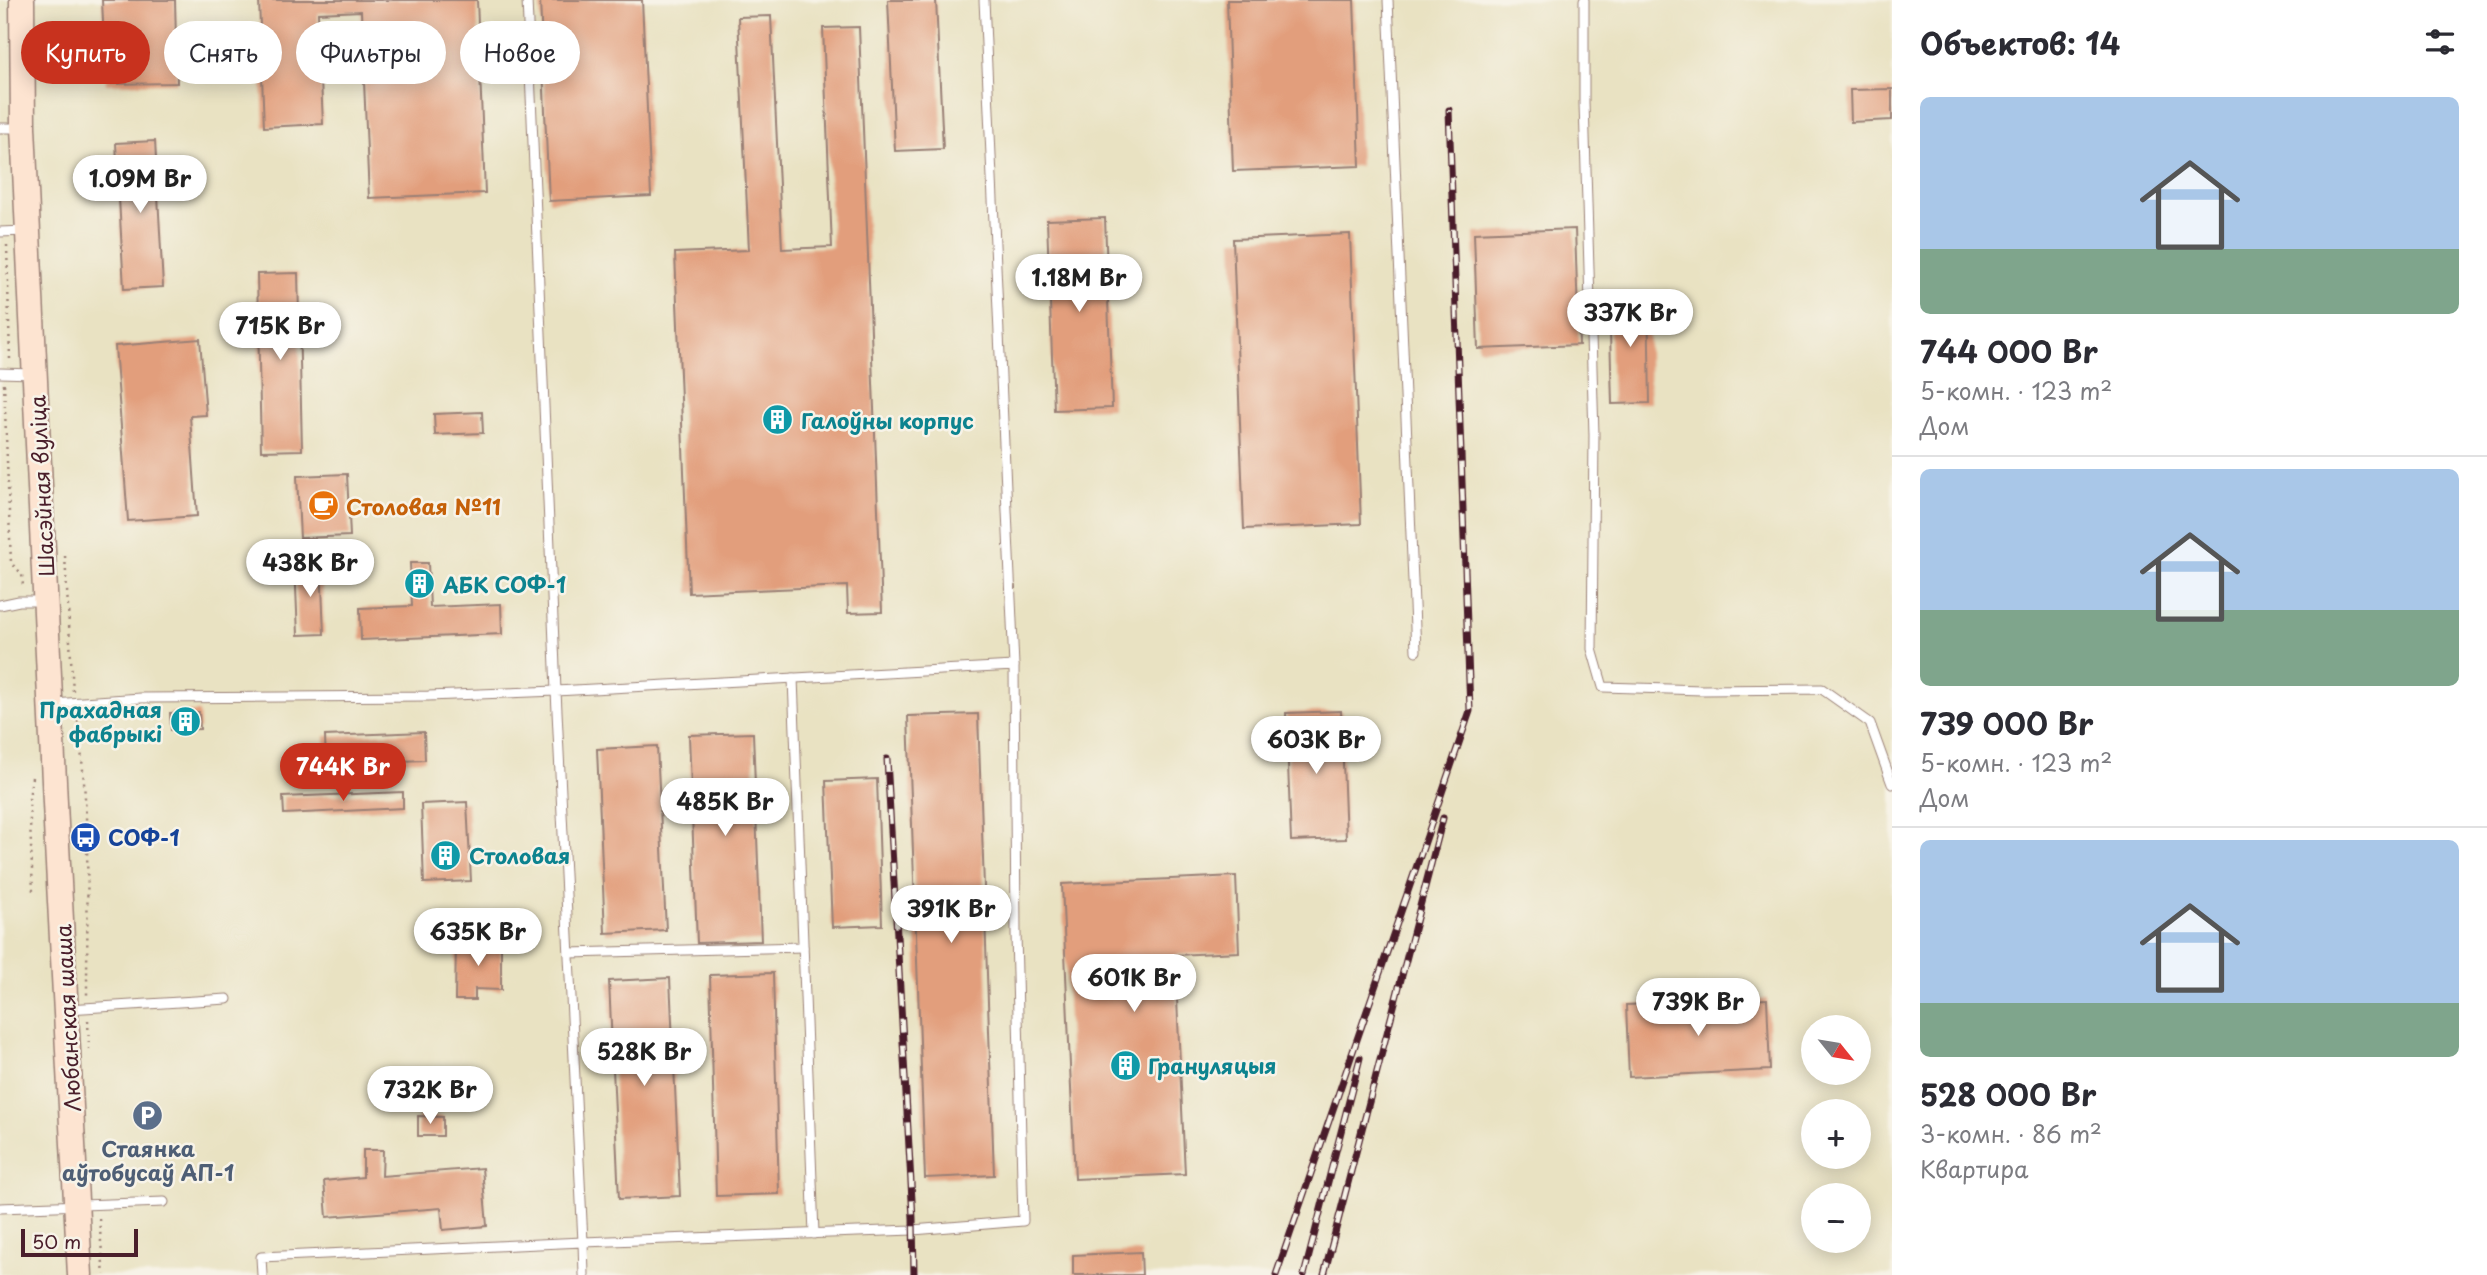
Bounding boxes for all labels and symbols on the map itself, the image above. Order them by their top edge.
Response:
pin: 1.09M Br [68,156,212,215]
pin: 1.18M Br [1007,254,1151,314]
pin: 337K Br [1565,290,1695,349]
pin: 715K Br [215,302,345,362]
street label: Шасэйная вуліца [20,394,62,578]
building icon: Галоўны корпус [761,403,795,437]
place label: Галоўны корпус [801,404,974,436]
cafe icon: Столовая №11 [306,489,340,523]
place label: Столовая №11 [346,490,501,522]
pin: 438K Br [245,540,375,599]
building icon: АБК СОФ-1 [403,567,437,601]
place label: АБК СОФ-1 [442,568,566,600]
place label: Прахадная фабрыкі [39,693,162,749]
building icon: Прахадная фабрыкі [168,704,202,738]
pin: 603K Br [1251,716,1381,776]
pin: 744K Br [278,744,408,803]
pin: 485K Br [660,778,790,838]
bus stop icon: СОФ-1 [68,820,102,854]
place label: СОФ-1 [108,821,180,853]
building icon: Столовая [429,838,463,872]
place label: Столовая [469,839,570,871]
pin: 391K Br [886,886,1016,945]
pin: 635K Br [413,908,543,968]
street label: Любанская шаша [46,923,88,1113]
pin: 601K Br [1069,954,1199,1014]
pin: 739K Br [1633,978,1763,1038]
north arrow [1801,1015,1871,1085]
pin: 528K Br [579,1028,709,1088]
building icon: Грануляцыя [1108,1048,1142,1082]
place label: Грануляцыя [1148,1049,1276,1081]
pin: 732K Br [365,1066,495,1126]
parking icon: Стаянка аўтобусаў АП-1 [131,1099,165,1133]
place label: Стаянка аўтобусаў АП-1 [62,1132,234,1188]
scale bar [21,1226,138,1258]

